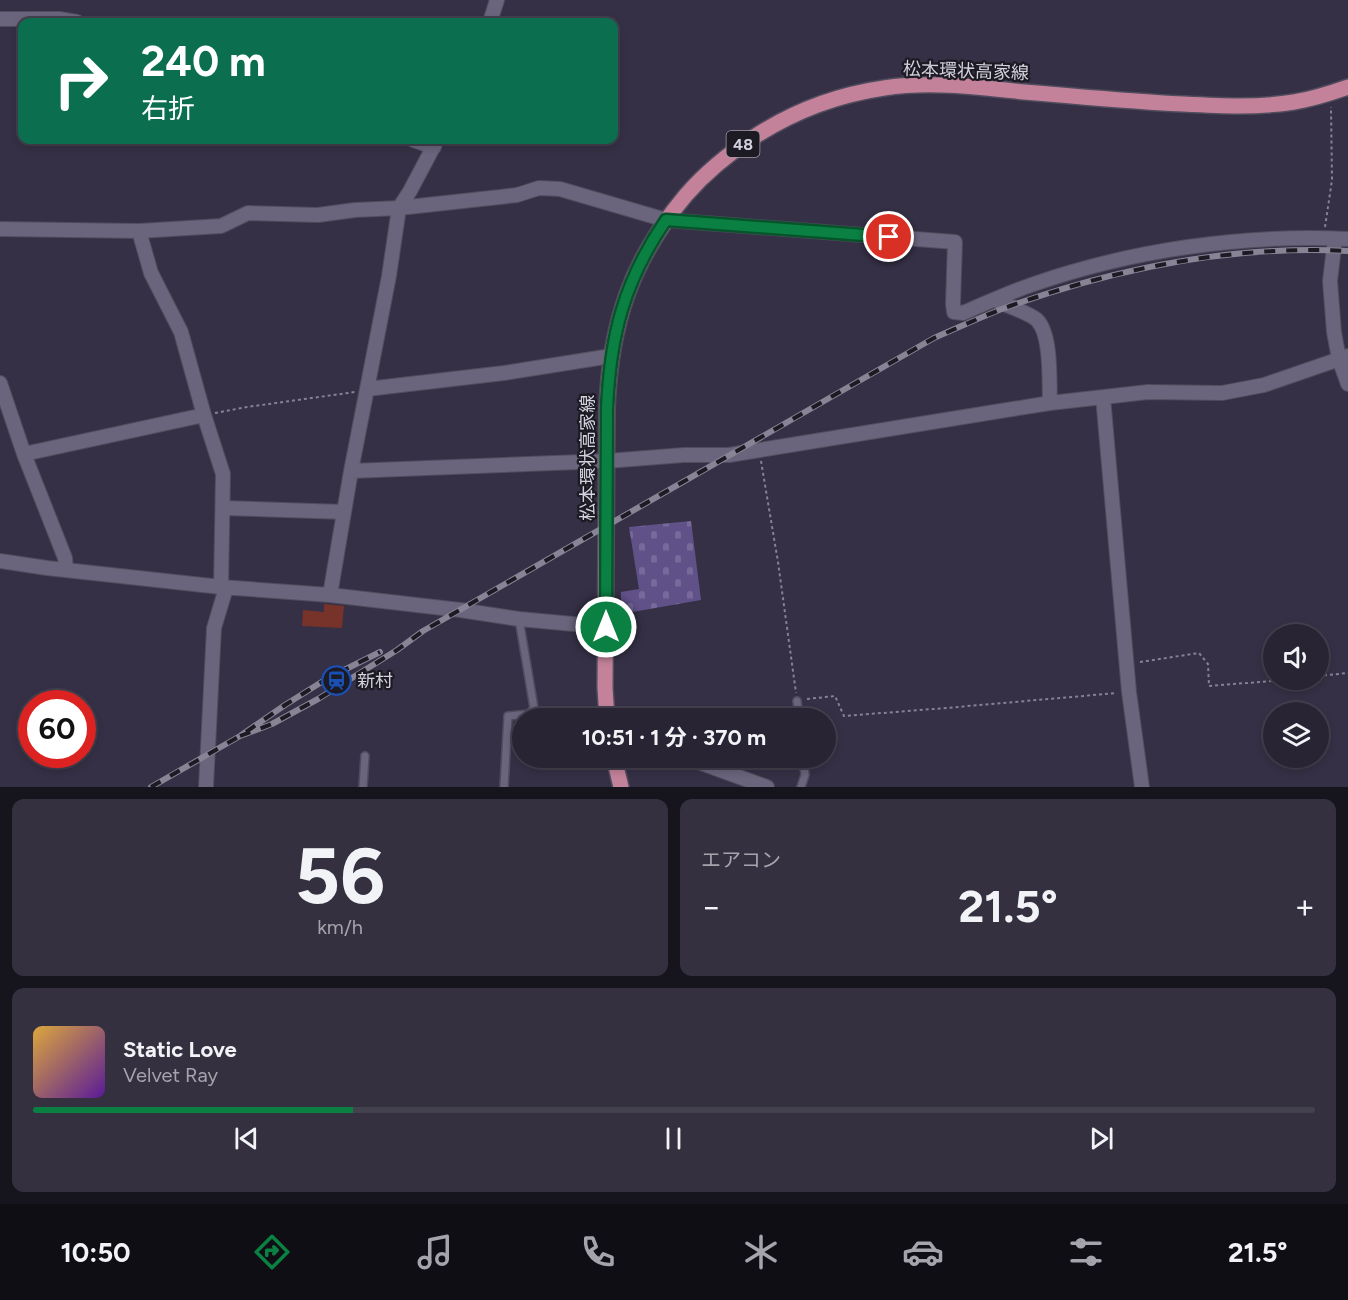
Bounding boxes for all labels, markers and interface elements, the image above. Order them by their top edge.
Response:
text: 240 m [141,36,266,87]
icon: right [42,42,120,120]
street label: 松本環状高家線 [903,58,1029,84]
text: 右折 [141,92,195,125]
road number: 48 [726,131,760,157]
pin [863,211,914,262]
icon: arrive [872,220,905,253]
street label: 松本環状高家線 [577,395,599,521]
position arrow [574,595,638,659]
map controls [1263,624,1329,768]
button: sound [1263,624,1329,690]
station icon: 新村 [320,665,352,697]
place label: 新村 [357,670,393,692]
speed limit sign: 60 [18,690,96,768]
button: layers [1263,702,1329,768]
text: 10:51 · 1 分 · 370 m [582,724,766,751]
text: 56 [295,829,385,923]
text: エアコン [701,848,781,872]
text: 21.5° [958,879,1058,933]
text: − [701,887,722,926]
text: + [1294,887,1315,926]
text: km/h [317,915,363,939]
text: Static Love [123,1036,237,1063]
text: Velvet Ray [123,1063,218,1087]
icon: previous [230,1122,263,1155]
icon: pause [657,1122,690,1155]
icon: next [1085,1122,1118,1155]
icon: directions [251,1231,293,1273]
icon: music [414,1231,456,1273]
icon: phone [577,1231,619,1273]
icon: climate [740,1231,782,1273]
icon: car [902,1231,944,1273]
icon: filters [1065,1231,1107,1273]
text: 10:50 [60,1236,131,1269]
text: 21.5° [1228,1236,1288,1269]

